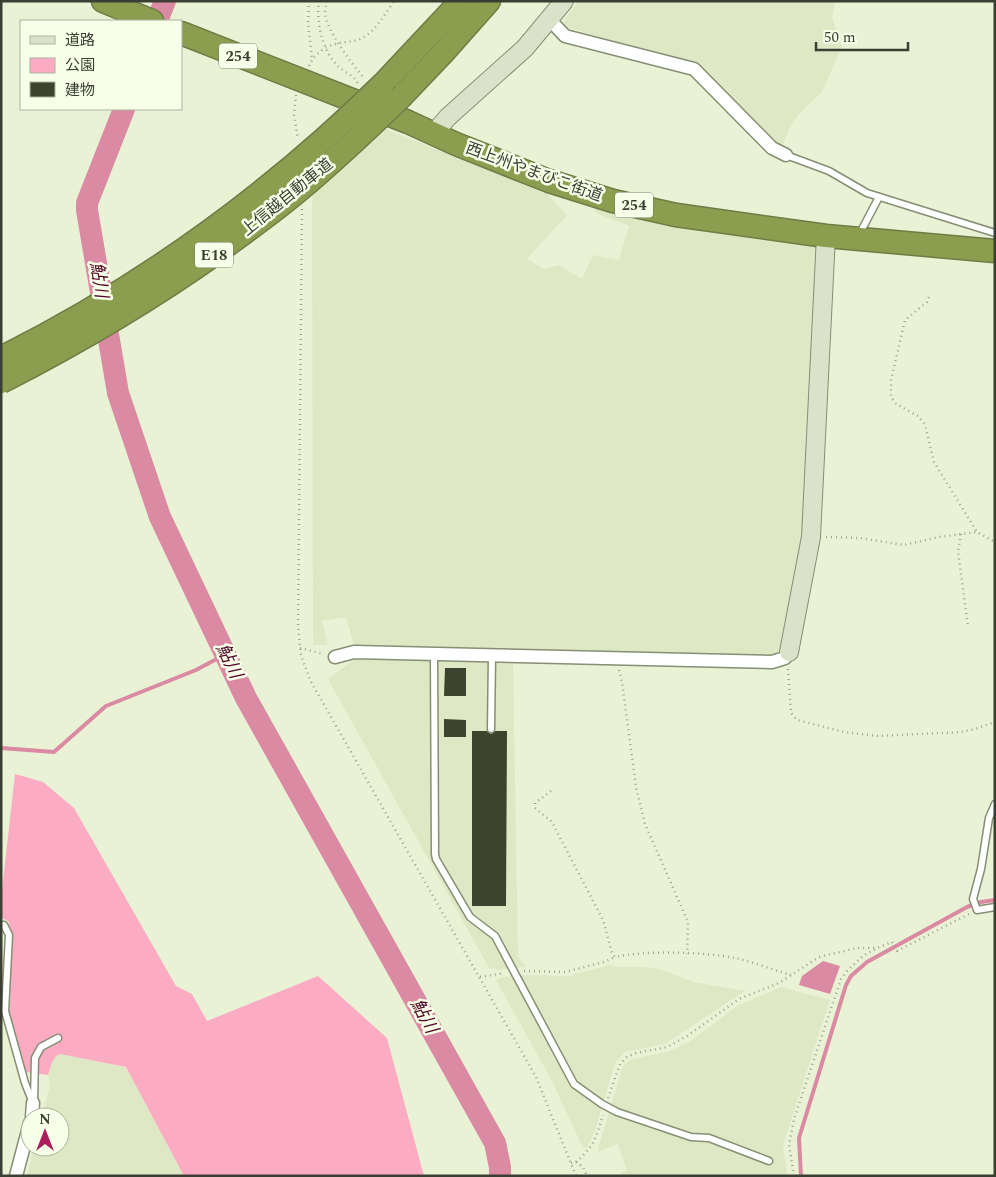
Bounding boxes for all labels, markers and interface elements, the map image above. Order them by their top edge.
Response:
legend [20,20,182,110]
scale bar [816,20,908,52]
text: 50 m [824,26,856,49]
text: 道路 [65,29,95,52]
road number: 254 [219,44,257,68]
text: 公園 [65,54,95,77]
text: 建物 [65,79,95,102]
street label: 西上州やまびこ街道 [462,136,606,208]
street label: 上信越自動車道 [236,152,338,242]
road number: 254 [615,192,653,218]
road number: E18 [195,242,233,268]
water label: 鮎川 [83,260,115,302]
water label: 鮎川 [209,639,250,685]
water label: 鮎川 [403,994,446,1040]
north arrow [20,1107,70,1157]
text: N [39,1109,51,1130]

